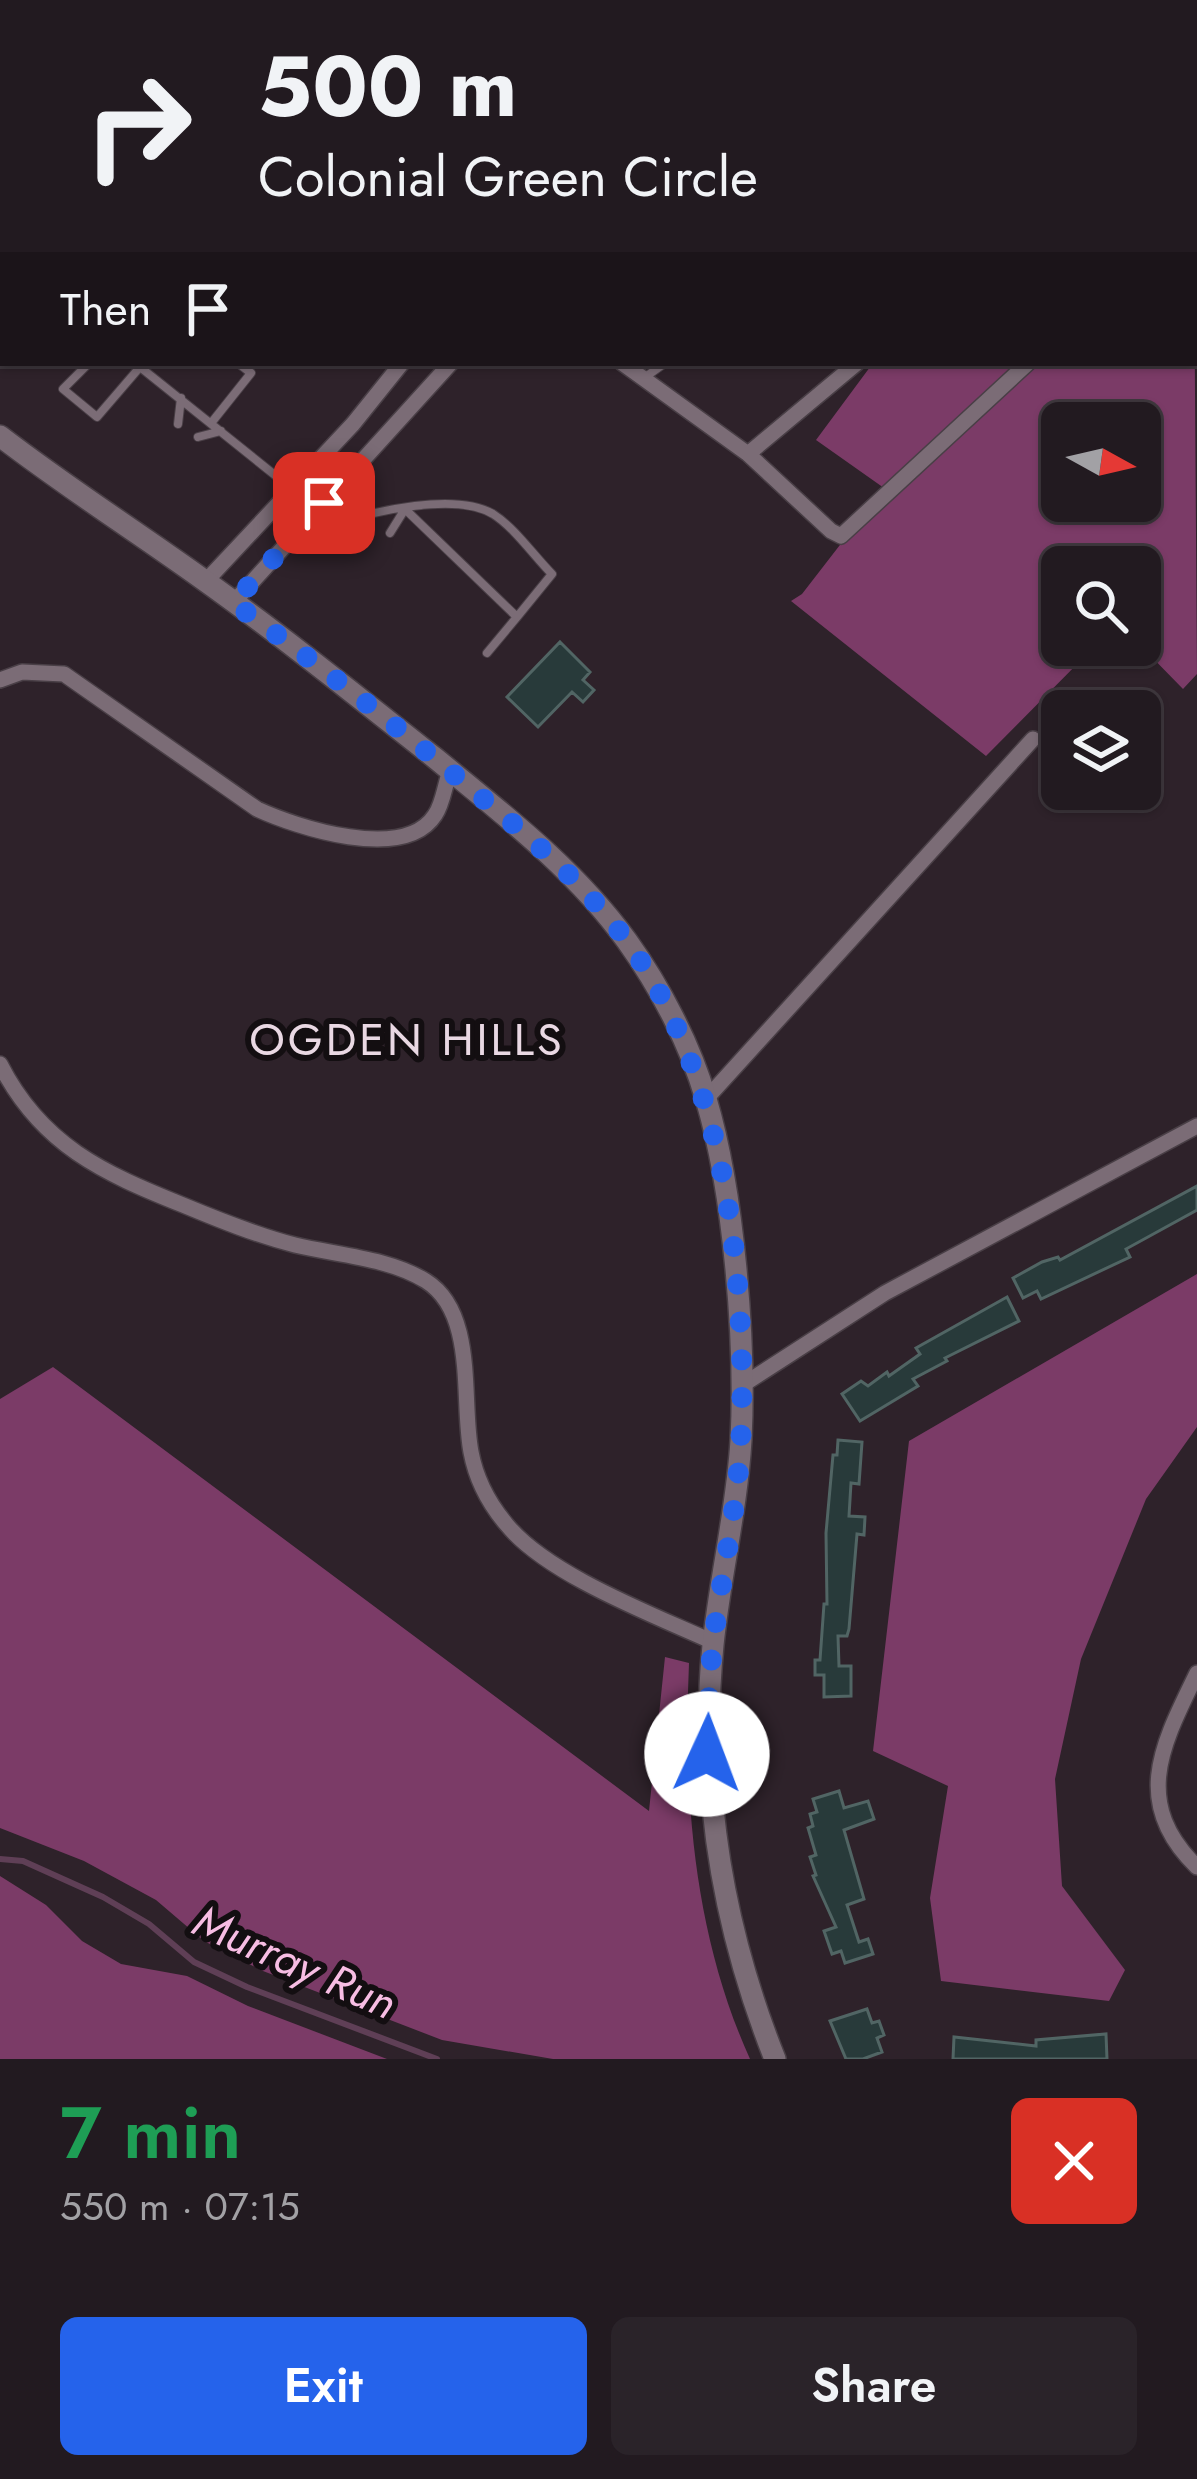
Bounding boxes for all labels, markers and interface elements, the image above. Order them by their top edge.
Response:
text: 500 m [258,26,517,148]
icon: right [60,48,216,204]
text: Colonial Green Circle [258,138,758,216]
icon: arrive [175,276,241,342]
text: Then [60,277,151,342]
north arrow [1041,402,1161,522]
map controls [1041,402,1161,810]
pin [273,452,375,554]
icon: arrive [291,470,357,536]
button: search [1041,546,1161,666]
button: layers [1041,690,1161,810]
district label: OGDEN HILLS [249,1007,565,1072]
position arrow [644,1691,770,1817]
water label: Murray Run [183,1888,407,2036]
text: 7 min [60,2081,241,2185]
button: close [1011,2098,1137,2224]
text: 550 m · 07:15 [60,2178,300,2235]
button: Exit [60,2317,587,2455]
button: Share [611,2317,1137,2455]

